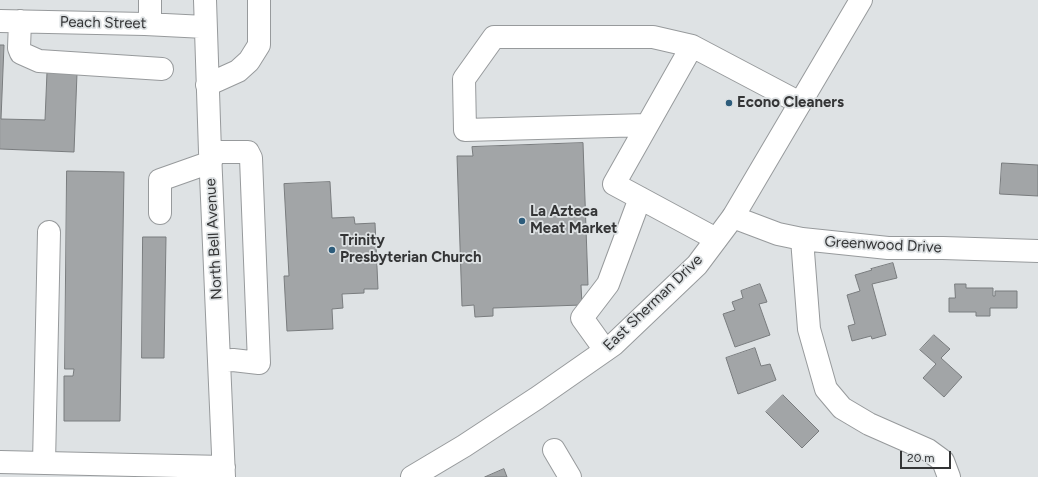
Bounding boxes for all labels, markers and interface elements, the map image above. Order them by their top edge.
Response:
street label: Peach Street [60,13,146,33]
place label: Econo Cleaners [737,94,844,112]
marker: Econo Cleaners [724,98,734,108]
street label: North Bell Avenue [202,178,226,300]
place label: La Azteca Meat Market [530,203,617,238]
marker: La Azteca Meat Market [517,216,527,226]
place label: Trinity Presbyterian Church [340,232,482,267]
street label: Greenwood Drive [824,233,942,257]
marker: Trinity Presbyterian Church [327,245,337,255]
street label: East Sherman Drive [600,251,706,355]
scale bar [902,443,953,469]
text: 20 m [907,451,935,465]

